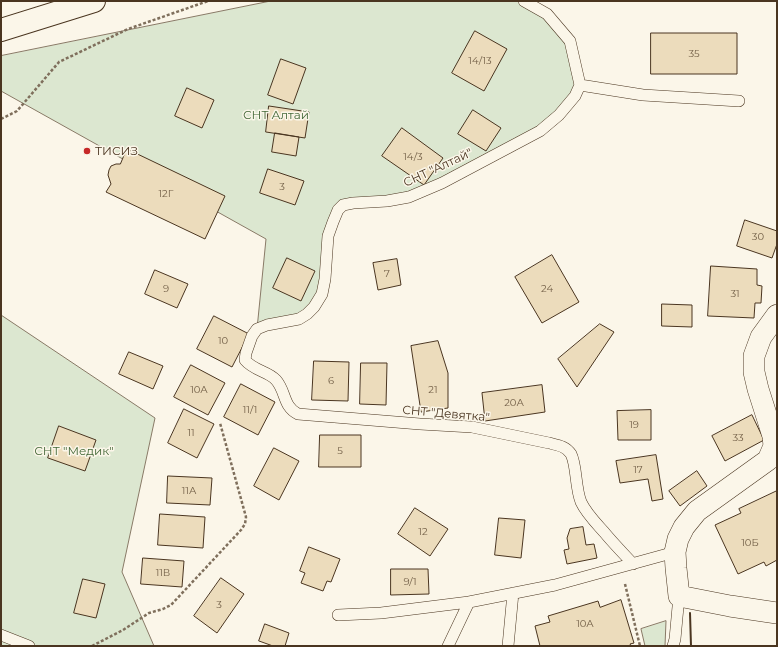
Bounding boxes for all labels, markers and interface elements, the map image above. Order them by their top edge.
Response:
house number: 35 [688,48,700,60]
house number: 14/13 [468,55,492,67]
park label: СНТ Алтай [243,108,309,122]
place label: ТИСИЗ [95,144,138,158]
marker: ТИСИЗ [82,146,92,156]
street label: СНТ "Алтай" [401,146,475,190]
house number: 14/3 [403,151,423,163]
house number: 3 [279,181,285,193]
house number: 12Г [158,188,174,200]
house number: 30 [752,231,764,243]
house number: 7 [384,268,390,280]
house number: 9 [163,283,169,295]
house number: 24 [541,283,553,295]
house number: 31 [730,288,740,300]
house number: 10 [218,335,228,347]
house number: 6 [328,375,334,387]
house number: 10А [190,384,208,396]
house number: 21 [428,384,438,396]
house number: 20А [504,397,524,409]
street label: СНТ "Девятка" [402,403,490,425]
house number: 11/1 [243,404,257,416]
house number: 19 [629,419,639,431]
house number: 11 [187,427,195,439]
house number: 33 [732,432,744,444]
park label: СНТ "Медик" [34,444,114,458]
house number: 5 [337,445,343,457]
house number: 17 [633,464,643,476]
house number: 11А [182,485,196,497]
house number: 12 [418,526,428,538]
house number: 10Б [741,537,759,549]
house number: 11В [156,567,170,579]
house number: 9/1 [403,576,417,588]
house number: 3 [216,599,222,611]
house number: 10А [576,618,594,630]

